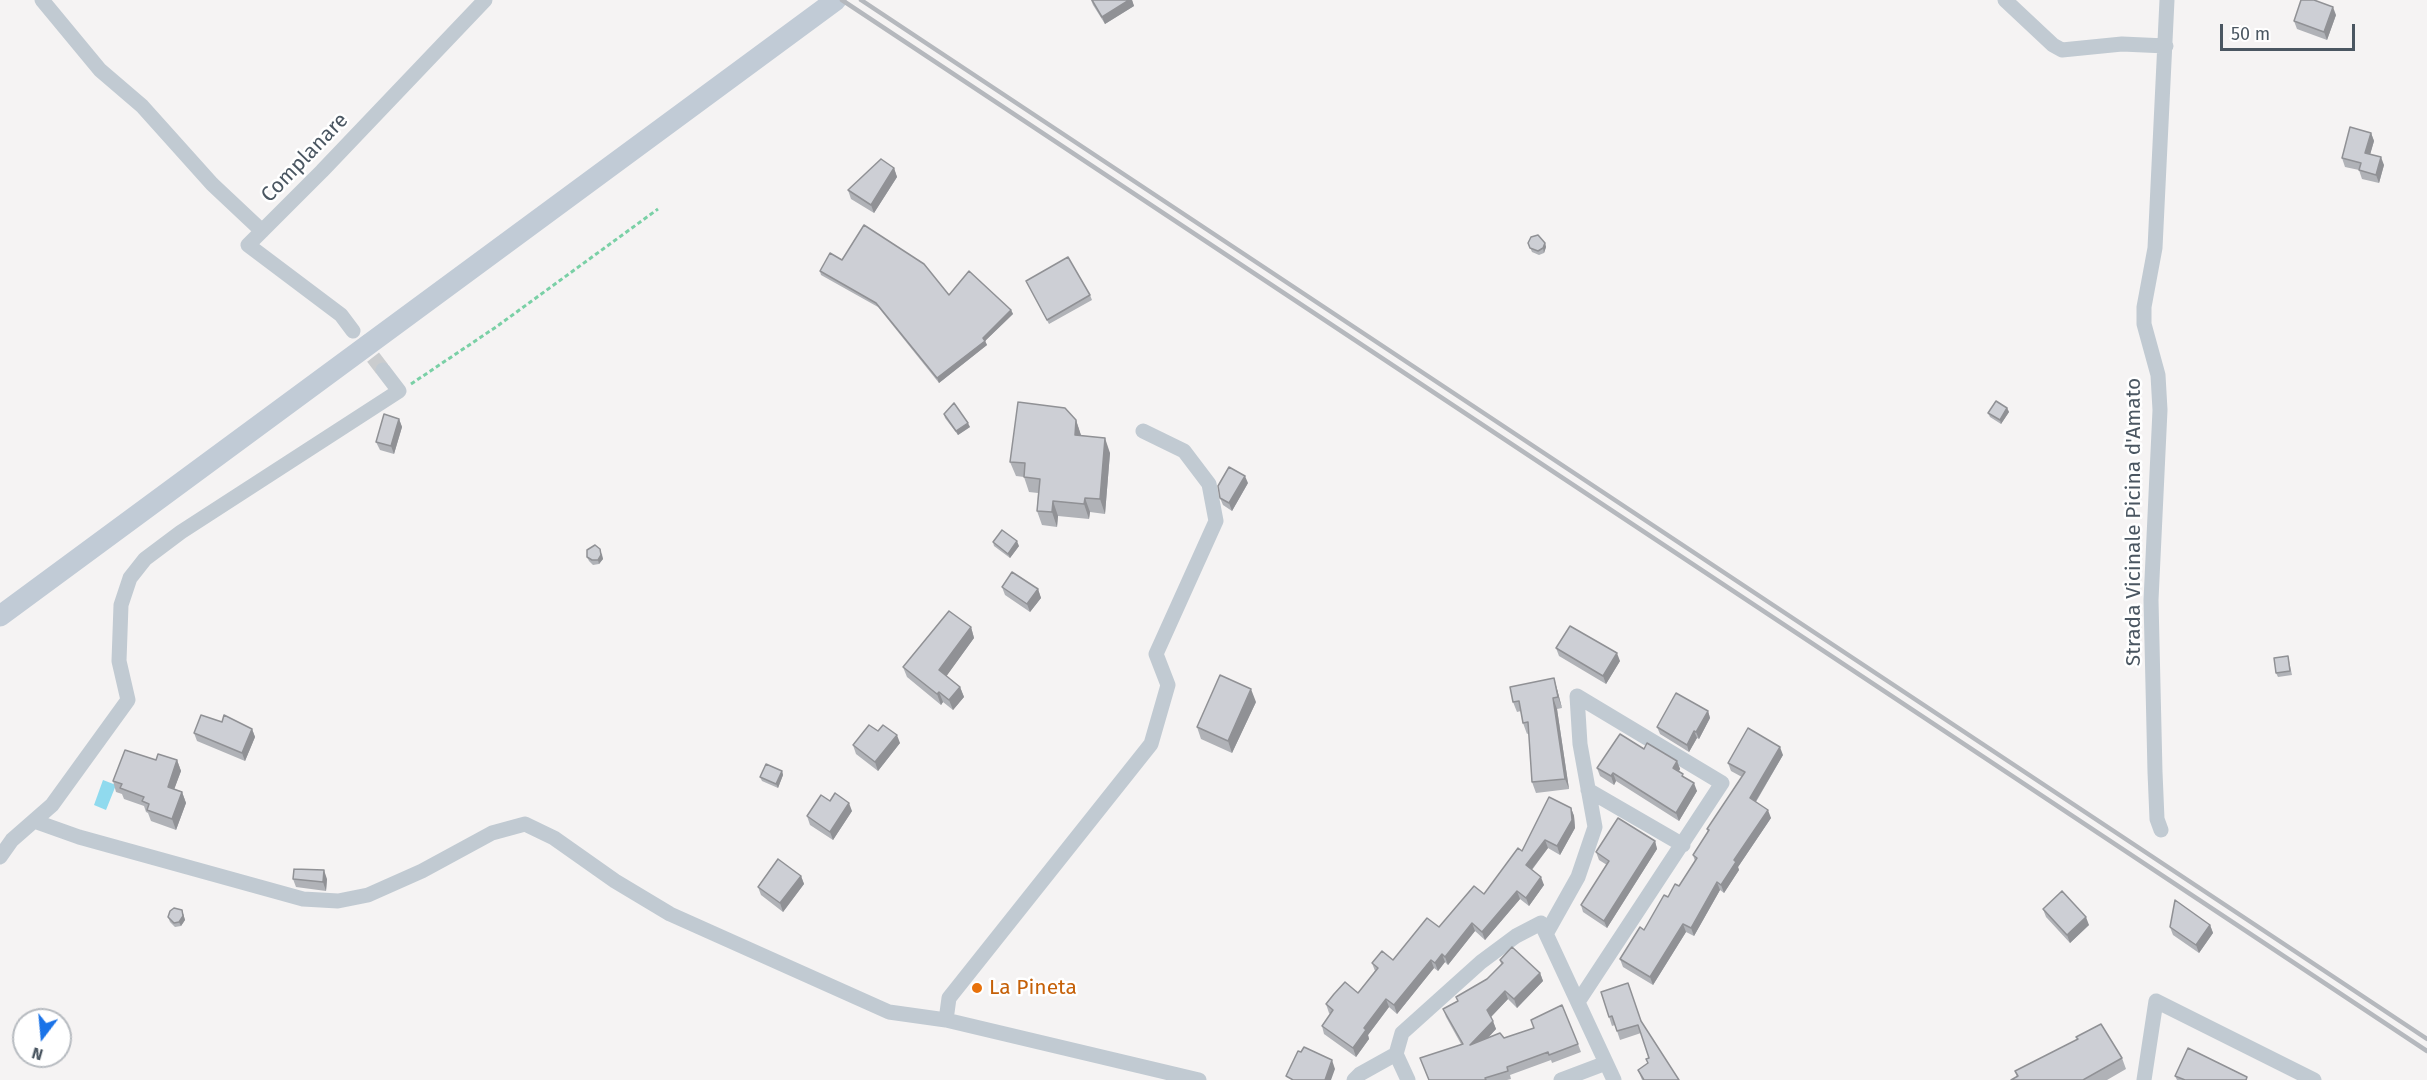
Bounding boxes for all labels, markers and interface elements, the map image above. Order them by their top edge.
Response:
scale bar [2223,12,2358,50]
text: 50 m [2231,23,2270,45]
street label: Complanare [256,108,354,208]
street label: Strada Vicinale Picina d'Amato [2121,378,2147,666]
place label: La Pineta [989,975,1077,1001]
marker: La Pineta [970,981,984,995]
north arrow [12,1008,72,1068]
text: N [30,1043,45,1064]

